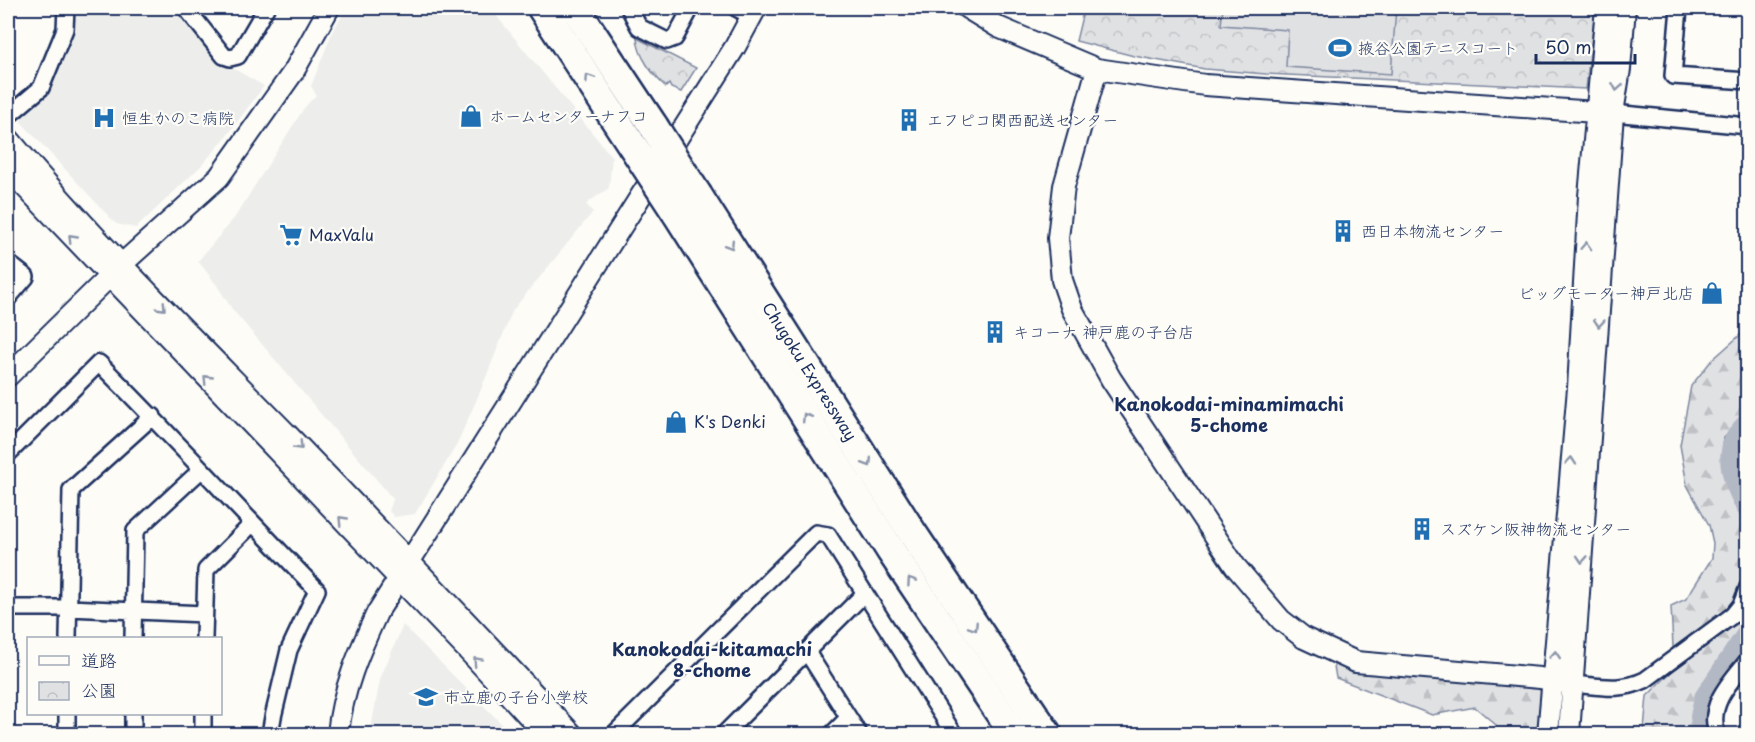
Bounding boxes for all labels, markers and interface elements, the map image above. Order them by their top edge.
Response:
scale bar [1536,27,1635,65]
text: 50 m [1545,33,1592,60]
sports icon: 掖谷公園テニスコート [1327,35,1353,61]
place label: 掖谷公園テニスコート [1358,35,1518,59]
one-way arrow [585,74,596,85]
one-way arrow [1612,82,1624,91]
shop icon: ホームセンターナフコ [458,103,484,129]
place label: ホームセンターナフコ [489,103,648,127]
hospital icon: 恒生かのこ病院 [91,105,117,131]
place label: 恒生かのこ病院 [122,105,234,129]
building icon: エフピコ関西配送センター [896,107,922,133]
place label: エフピコ関西配送センター [927,107,1118,131]
building icon: 西日本物流センター [1330,218,1356,244]
place label: 西日本物流センター [1361,218,1504,242]
supermarket icon: MaxValu [278,222,304,248]
place label: MaxValu [309,222,374,246]
one-way arrow [68,235,79,245]
one-way arrow [722,239,734,249]
one-way arrow [1580,241,1593,250]
place label: ビッグモーター神戸北店 [1518,280,1694,304]
shop icon: ビッグモーター神戸北店 [1699,280,1725,306]
street label: Chugoku Expressway [757,297,864,445]
one-way arrow [155,300,166,310]
one-way arrow [1593,318,1606,327]
building icon: キコーナ 神戸鹿の子台店 [982,319,1008,345]
place label: キコーナ 神戸鹿の子台店 [1013,319,1194,343]
one-way arrow [204,375,215,386]
district label: Kanokodai-minamimachi 5-chome [1114,390,1344,438]
shop icon: K's Denki [663,409,689,435]
place label: K's Denki [694,409,766,433]
one-way arrow [802,413,813,424]
one-way arrow [291,438,302,449]
one-way arrow [861,456,872,467]
one-way arrow [1565,456,1578,465]
one-way arrow [339,516,350,527]
building icon: スズケン阪神物流センター [1409,516,1435,542]
place label: スズケン阪神物流センター [1440,516,1631,540]
one-way arrow [1575,555,1588,564]
one-way arrow [907,577,918,588]
one-way arrow [967,620,978,631]
district label: Kanokodai-kitamachi 8-chome [612,635,812,683]
legend [27,637,222,715]
text: 道路 [81,646,117,673]
one-way arrow [1548,651,1561,660]
one-way arrow [473,657,484,667]
text: 公園 [81,676,117,703]
school or university icon: 市立鹿の子台小学校 [413,684,439,710]
place label: 市立鹿の子台小学校 [444,684,588,708]

